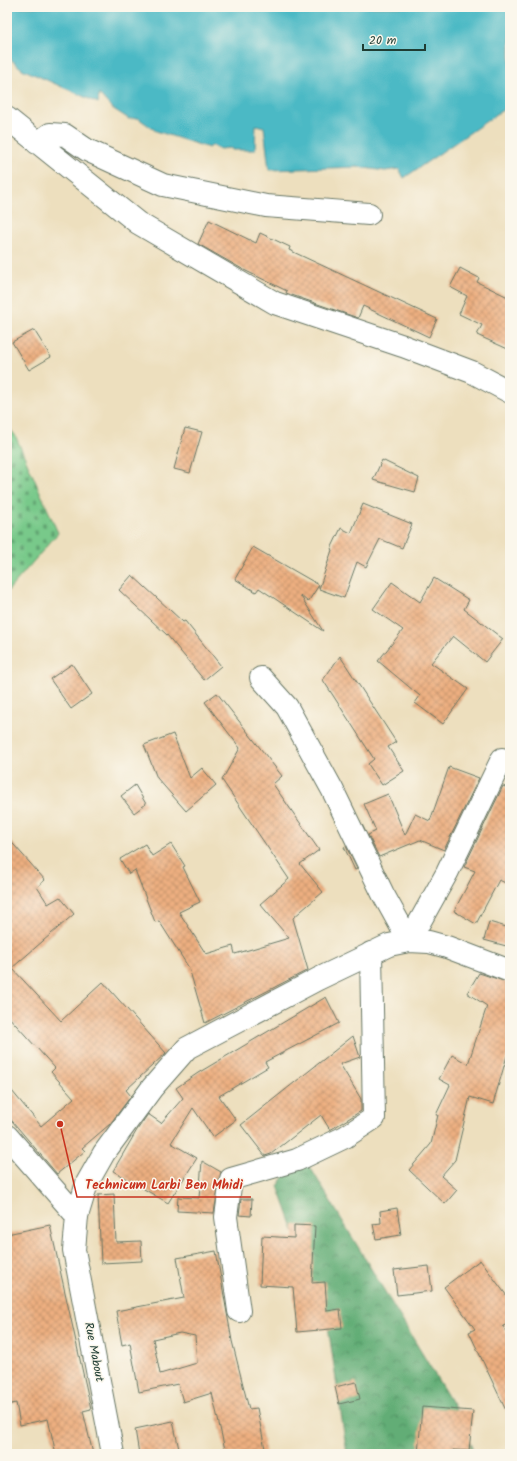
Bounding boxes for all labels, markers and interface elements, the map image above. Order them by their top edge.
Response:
scale bar [363,26,425,52]
text: 20 m [369,31,397,50]
callout: Technicum Larbi Ben Mhidi [77,1172,251,1197]
text: Technicum Larbi Ben Mhidi [85,1175,243,1196]
street label: Rue Mabout [79,1321,109,1384]

